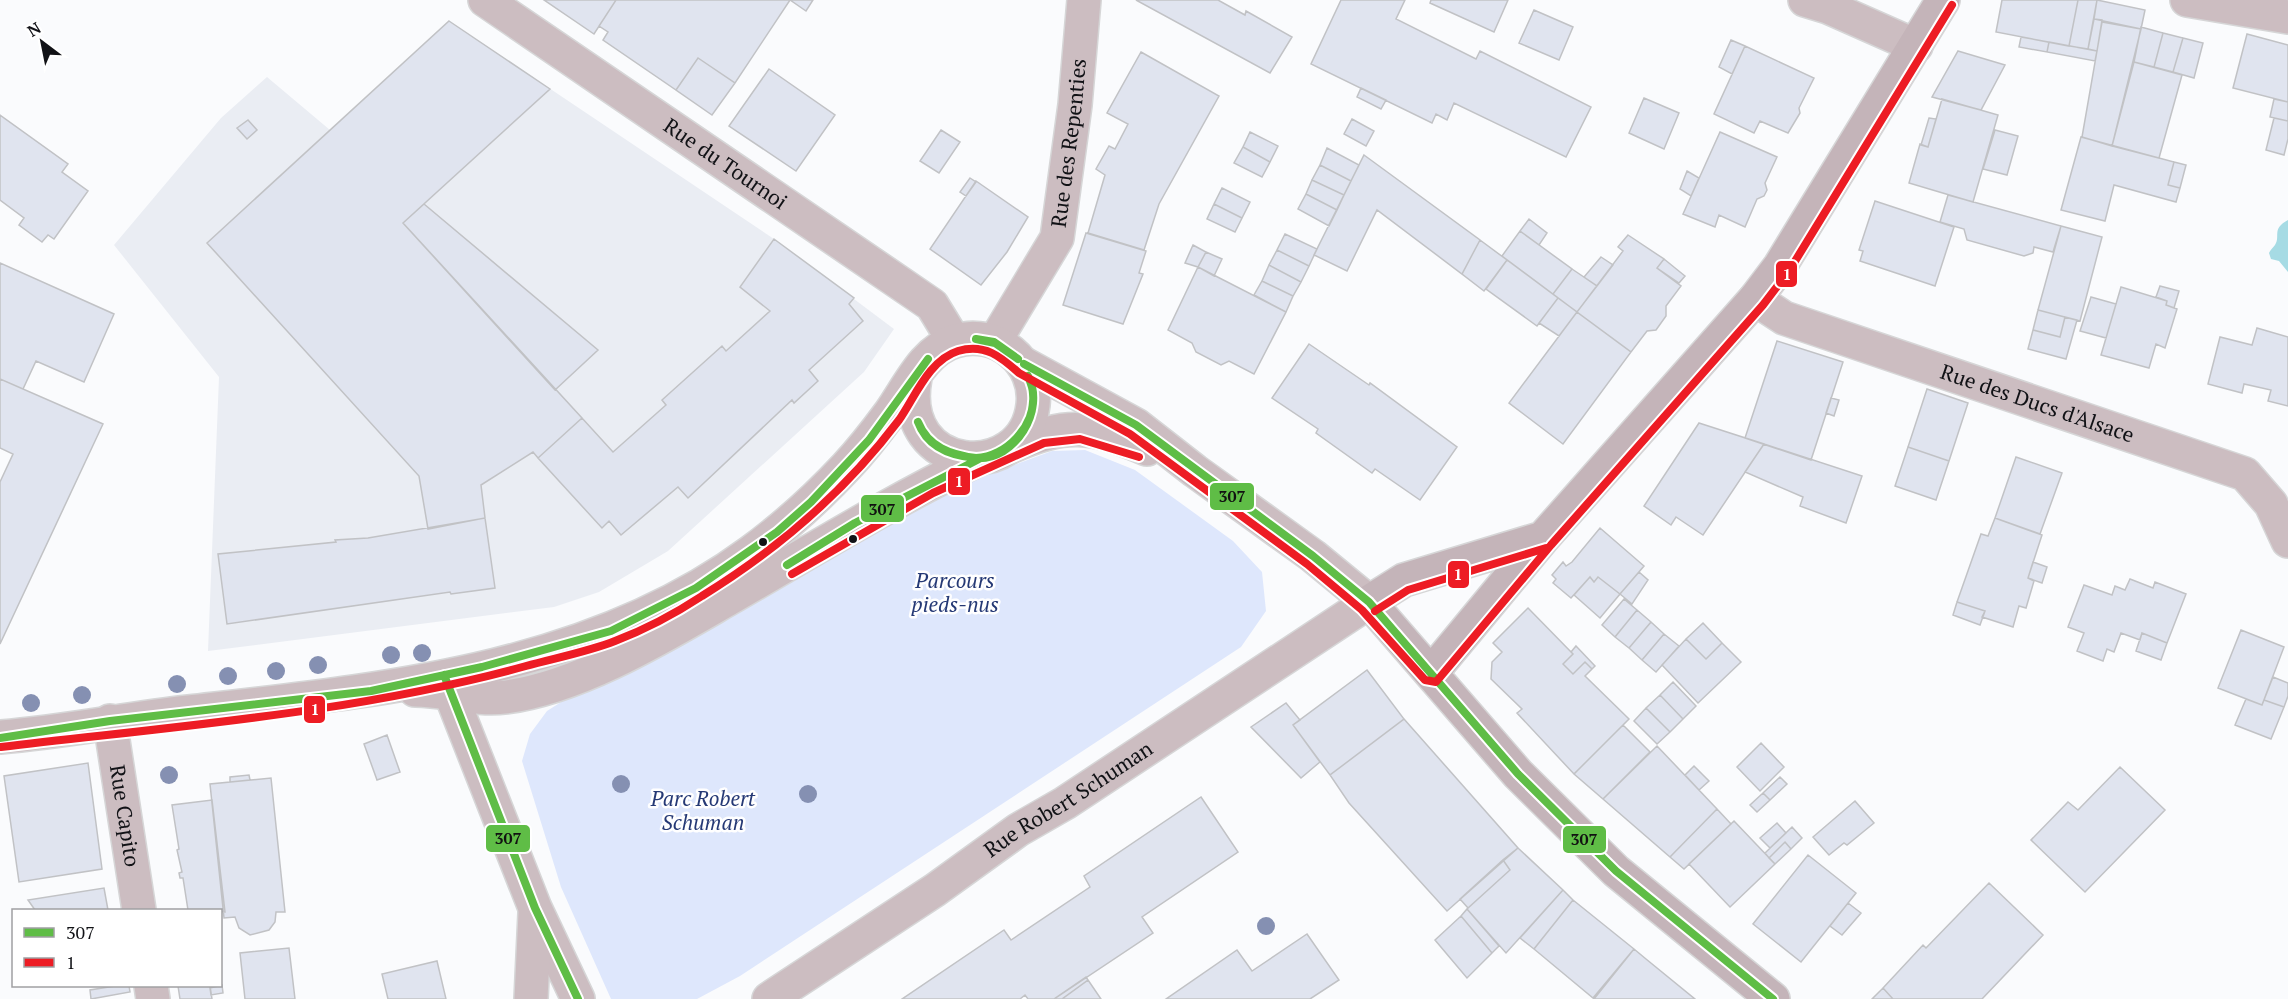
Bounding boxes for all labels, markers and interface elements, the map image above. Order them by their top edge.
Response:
north arrow [12,12,72,72]
text: N [23,17,45,42]
street label: Rue des Repenties [1044,57,1092,229]
street label: Rue du Tournoi [659,111,793,215]
line badge: 1 [1775,260,1798,288]
text: 1 [1782,263,1792,285]
street label: Rue des Ducs d'Alsace [1937,357,2138,448]
line badge: 1 [947,467,971,496]
text: 1 [954,470,964,492]
line badge: 307 [1209,482,1255,511]
text: 307 [1218,485,1246,507]
line badge: 307 [860,494,905,523]
text: 307 [868,498,896,520]
unlabelled marker [847,533,859,545]
unlabelled marker [757,536,769,548]
line badge: 1 [1447,560,1470,589]
text: 1 [1453,563,1463,585]
park label: Parcours pieds-nus [911,566,999,618]
line badge: 1 [303,695,326,724]
text: 1 [310,698,320,720]
street label: Rue Robert Schuman [978,734,1158,863]
street label: Rue Capito [104,763,147,869]
park label: Parc Robert Schuman [650,784,756,836]
line badge: 307 [485,824,531,853]
line badge: 307 [1562,825,1607,854]
text: 307 [494,827,522,849]
text: 307 [1570,828,1598,850]
legend [12,909,222,987]
text: 307 [66,920,95,944]
text: 1 [66,950,76,974]

